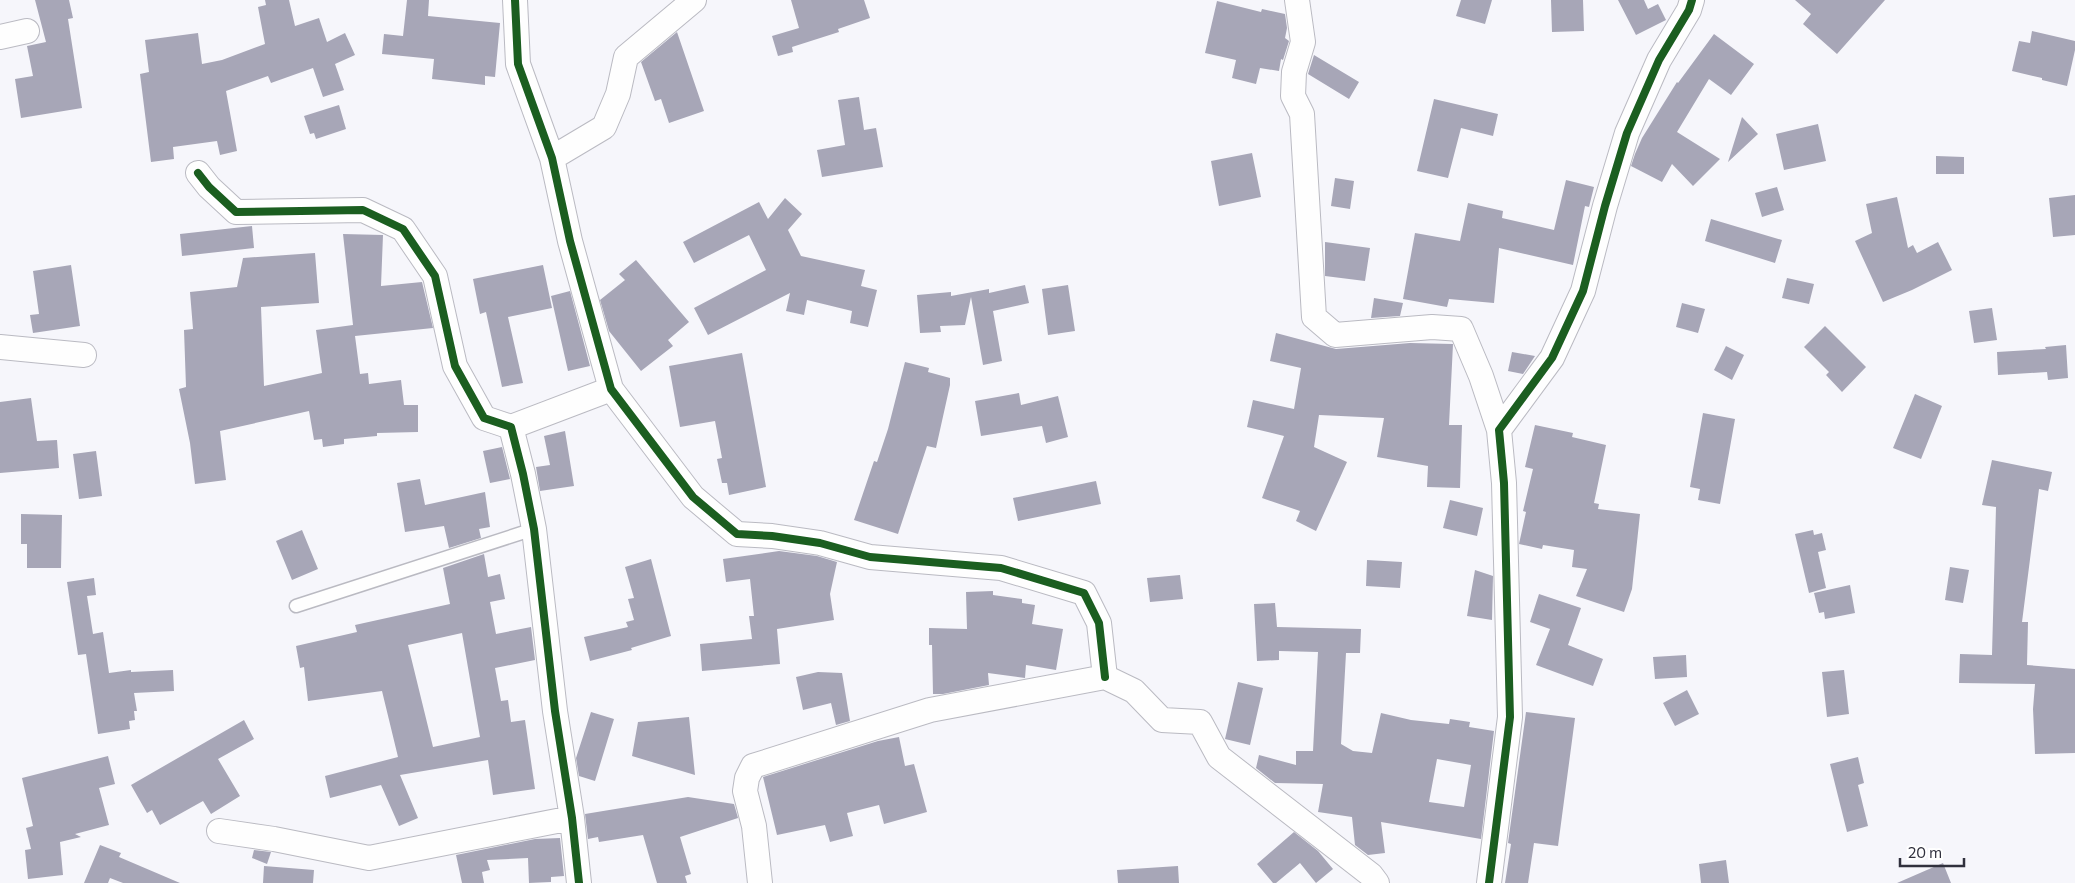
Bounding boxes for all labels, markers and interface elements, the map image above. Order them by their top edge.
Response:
scale bar [1900,836,1964,868]
text: 20 m [1908,843,1942,861]

